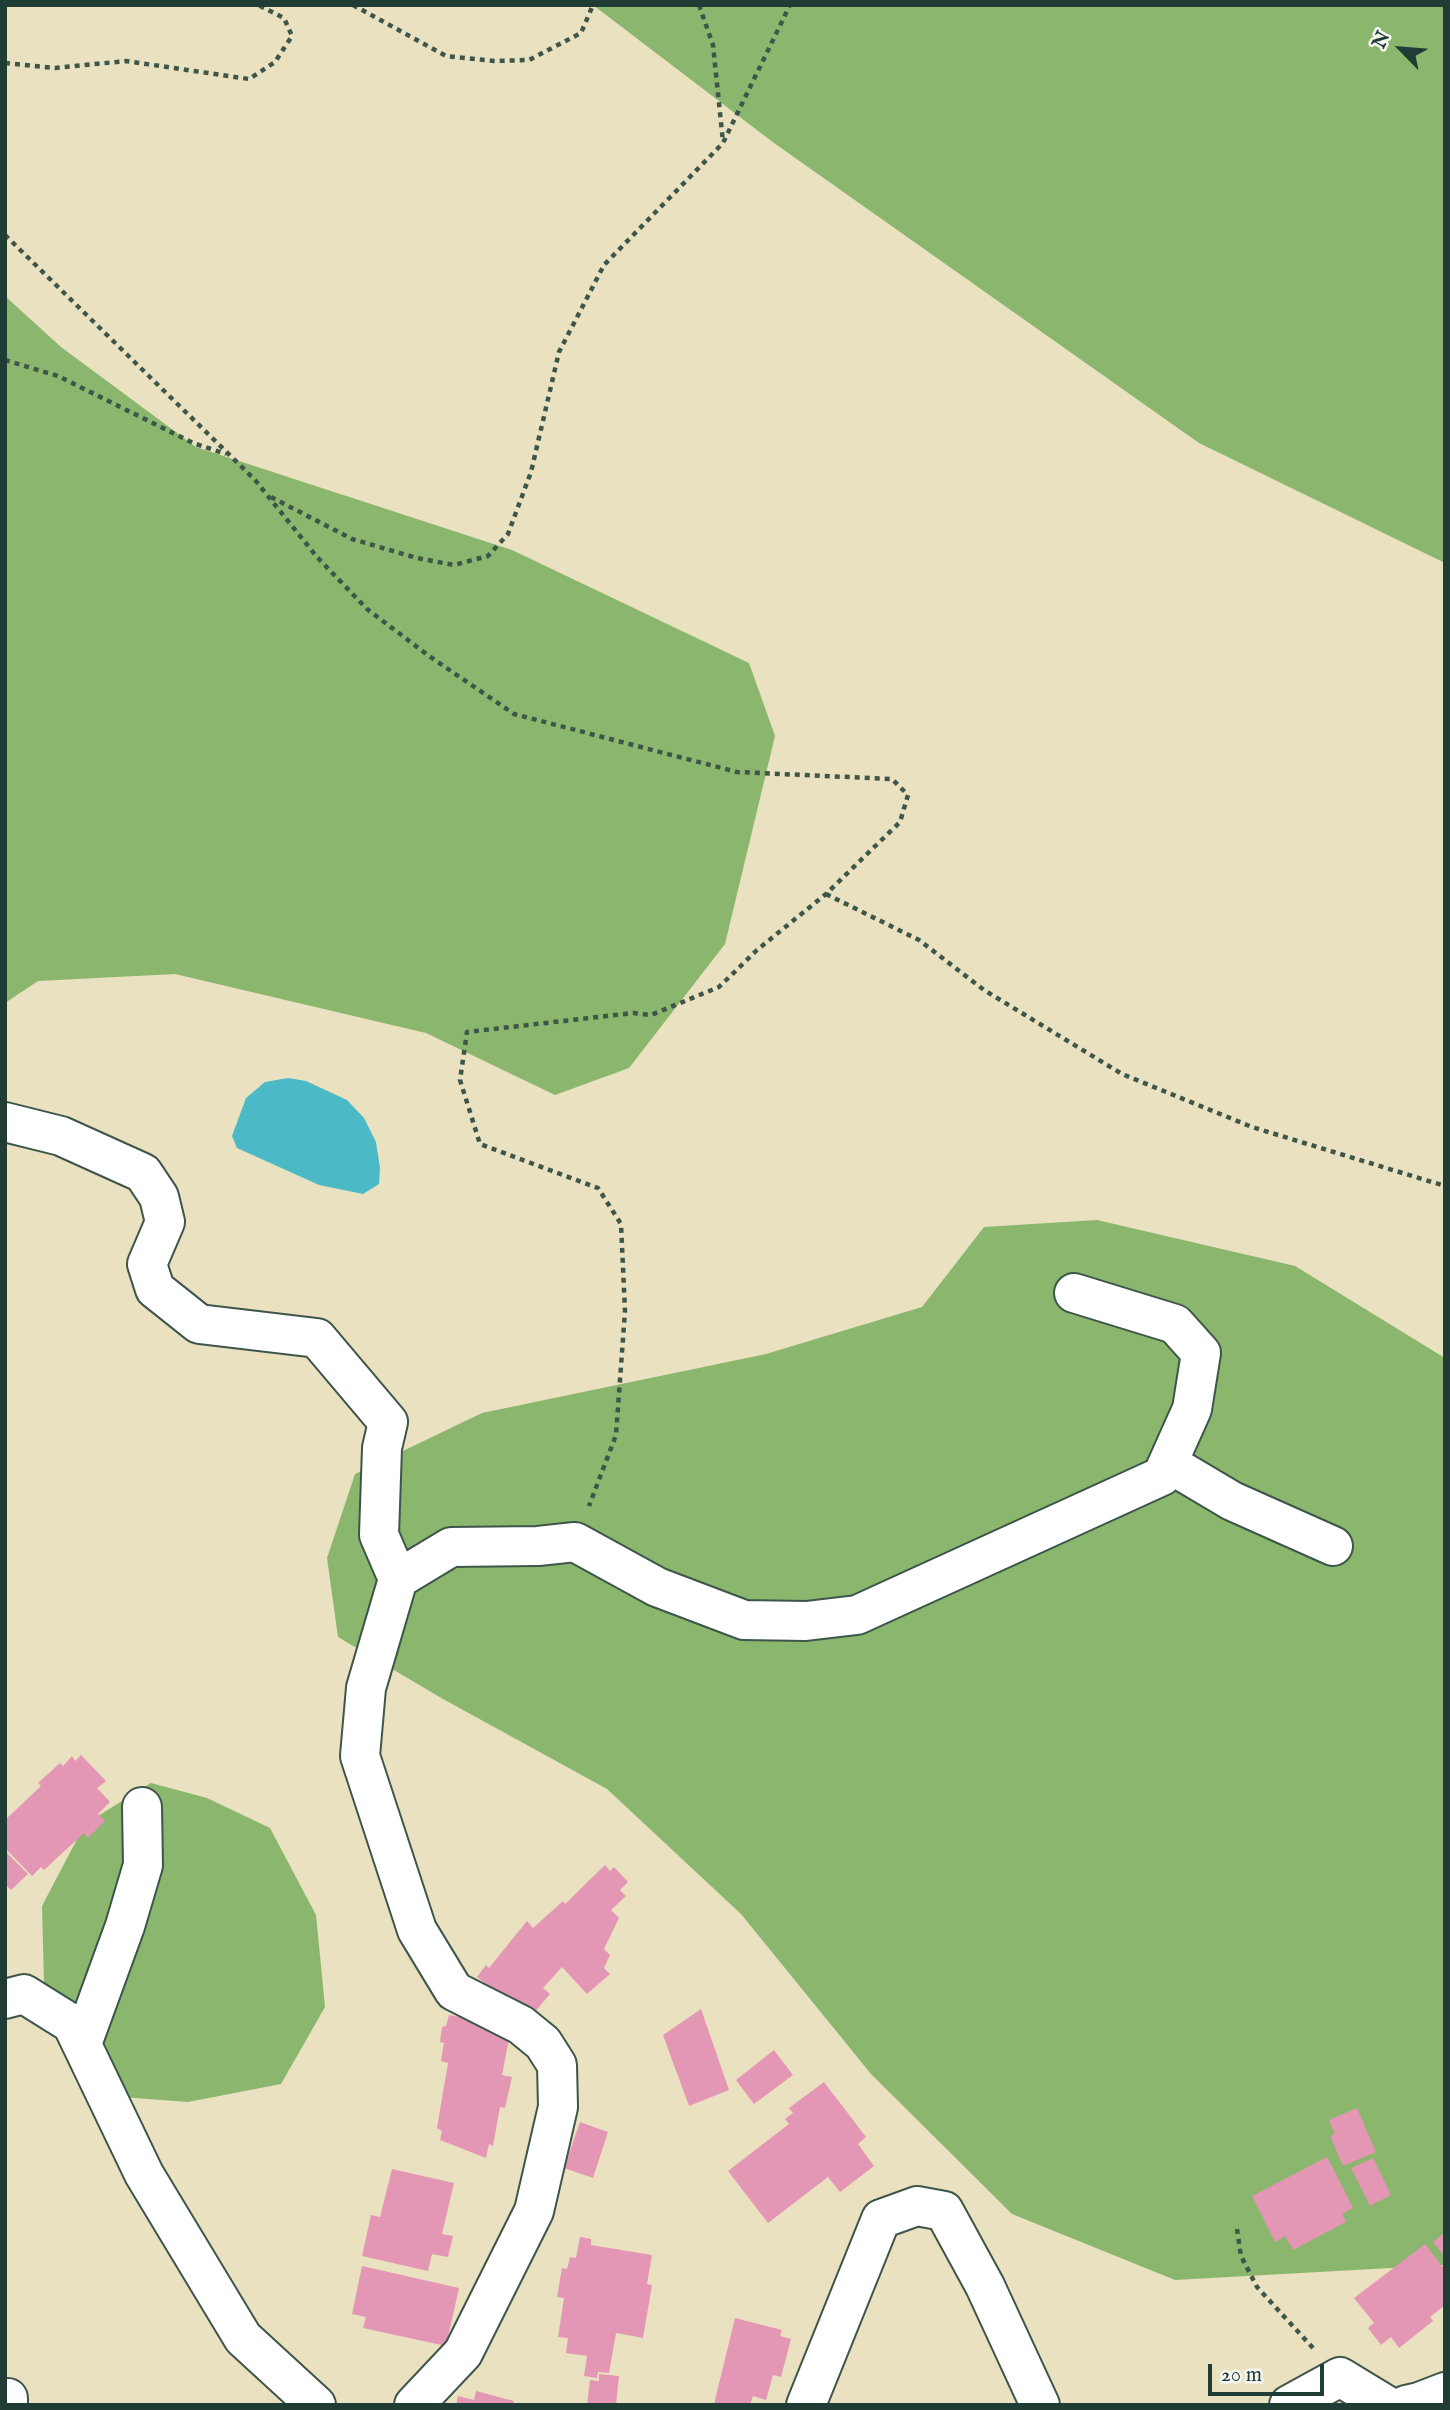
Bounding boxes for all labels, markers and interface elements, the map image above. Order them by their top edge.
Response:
north arrow [1366,14,1436,84]
text: N [1368,28,1396,53]
scale bar [1212,2350,1328,2394]
text: 20 m [1221,2362,1262,2389]

